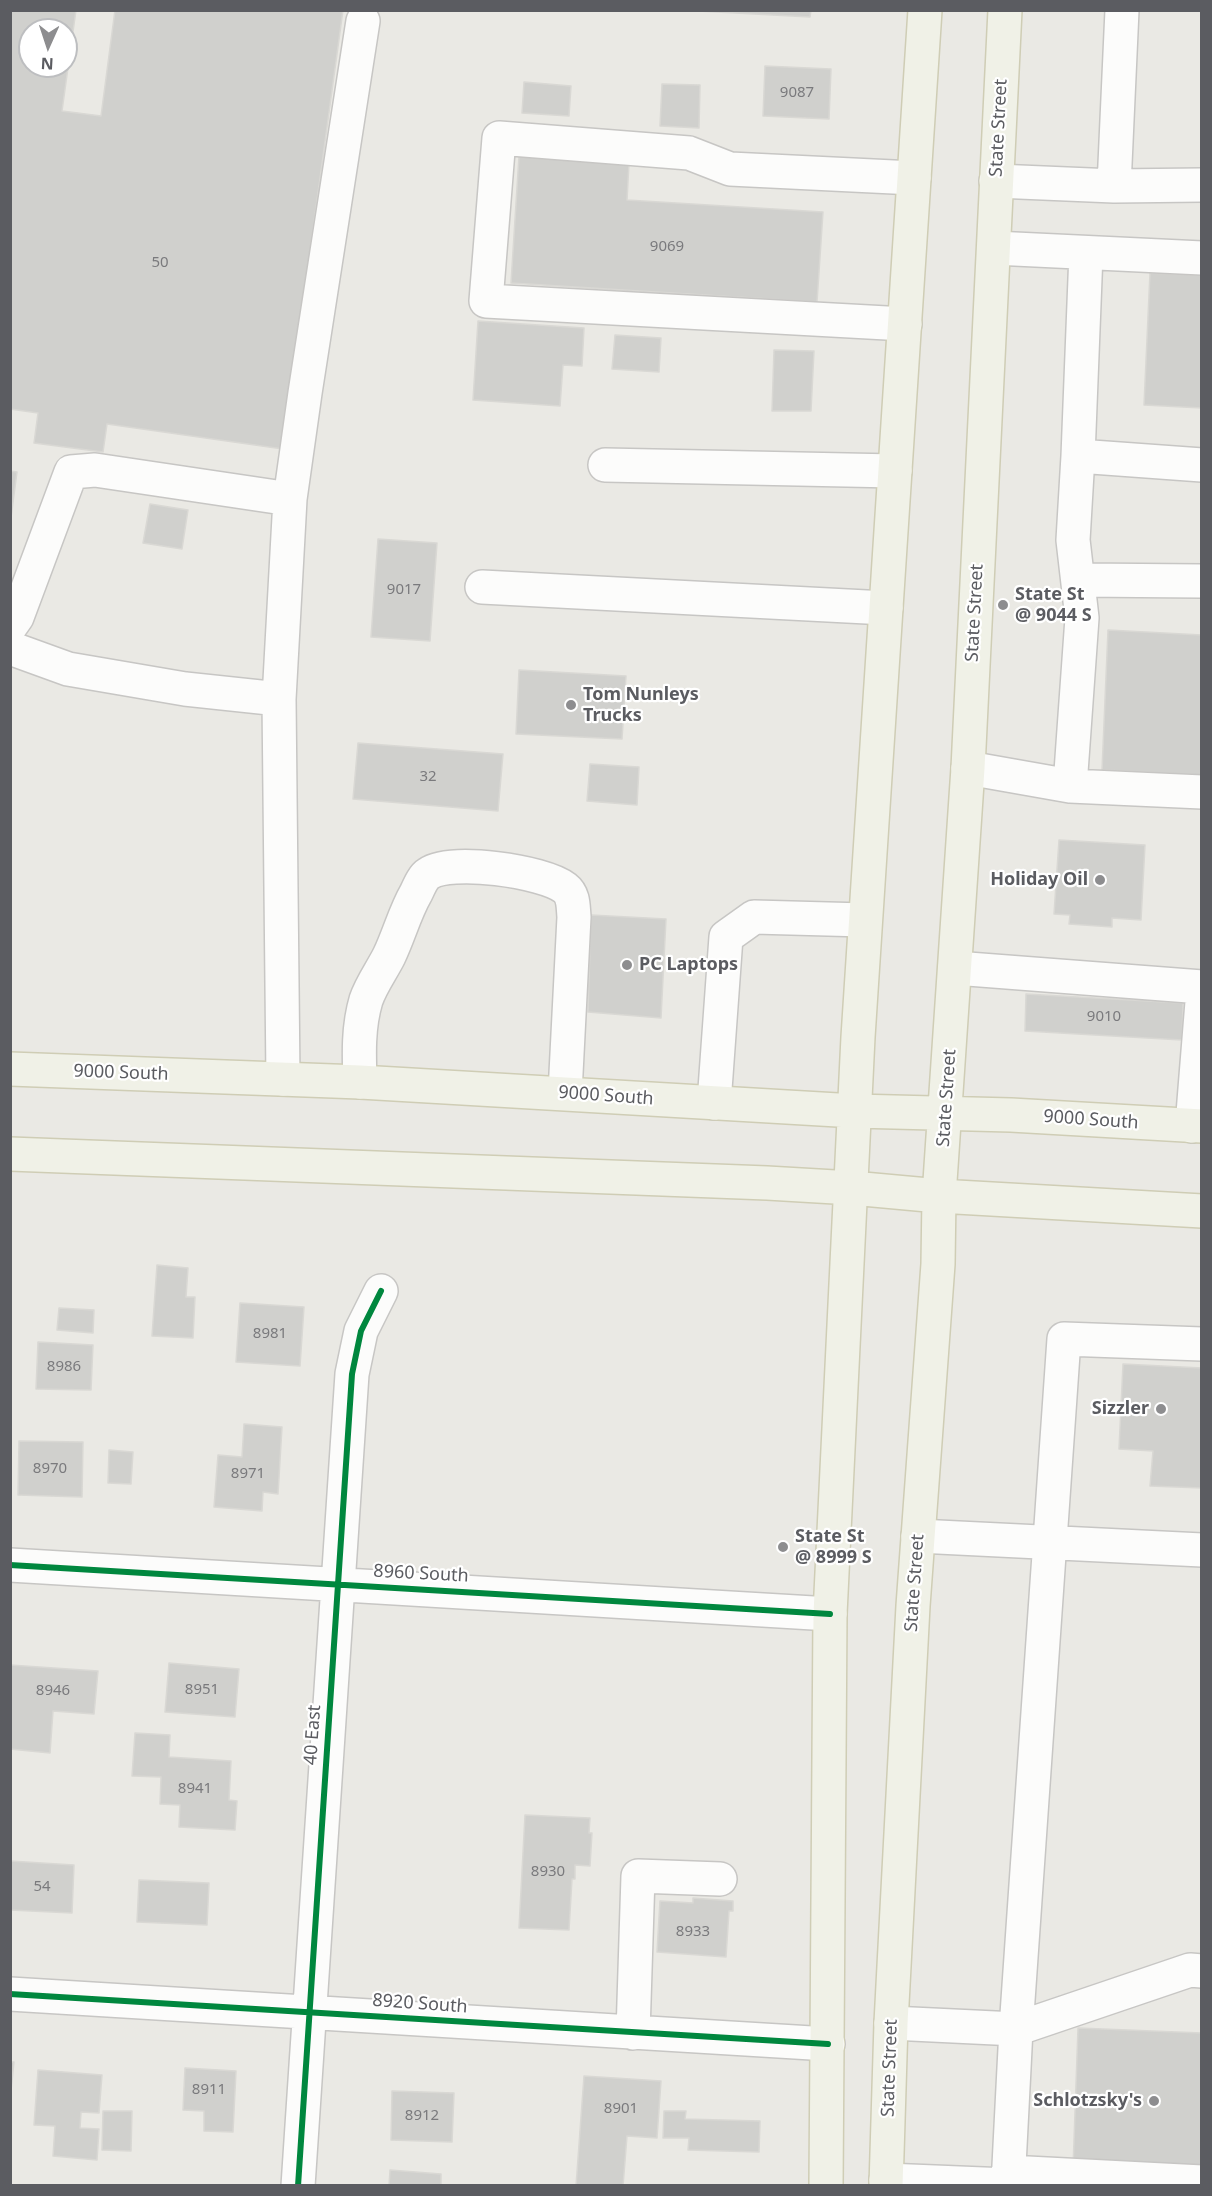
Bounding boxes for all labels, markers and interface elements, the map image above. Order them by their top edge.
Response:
north arrow [18,18,78,78]
text: N [40,53,54,75]
street label: State Street [986,78,1012,178]
house number: 9087 [780,84,814,102]
house number: 9069 [650,238,684,256]
house number: 50 [151,254,169,272]
street label: State Street [962,563,988,663]
house number: 9017 [387,581,421,599]
place label: State St @ 9044 S [1015,584,1092,626]
marker: State St @ 9044 S [996,598,1010,612]
place label: Tom Nunleys Trucks [583,684,699,726]
marker: Tom Nunleys Trucks [564,698,578,712]
house number: 32 [419,768,437,786]
place label: Holiday Oil [990,869,1088,891]
marker: Holiday Oil [1093,873,1107,887]
place label: PC Laptops [639,954,738,976]
marker: PC Laptops [620,958,634,972]
house number: 9010 [1087,1008,1121,1026]
street label: State Street [933,1048,961,1148]
street label: 9000 South [73,1061,169,1085]
street label: 9000 South [558,1082,654,1110]
street label: 9000 South [1043,1106,1139,1134]
house number: 8981 [253,1325,287,1343]
house number: 8986 [47,1358,81,1376]
place label: Sizzler [1092,1398,1149,1420]
marker: Sizzler [1154,1402,1168,1416]
house number: 8970 [33,1460,67,1478]
house number: 8971 [231,1465,265,1483]
place label: State St @ 8999 S [795,1526,872,1568]
street label: State Street [901,1533,929,1633]
marker: State St @ 8999 S [776,1540,790,1554]
street label: 8960 South [373,1561,469,1587]
house number: 8951 [185,1681,219,1699]
house number: 8946 [36,1682,70,1700]
street label: 40 East [300,1704,326,1766]
house number: 8941 [178,1780,212,1798]
house number: 8930 [531,1863,565,1881]
house number: 54 [33,1878,51,1896]
house number: 8933 [676,1923,710,1941]
street label: 8920 South [372,1990,468,2018]
street label: State Street [877,2019,903,2117]
house number: 8911 [192,2081,226,2099]
place label: Schlotzsky's [1033,2090,1142,2112]
marker: Schlotzsky's [1147,2094,1161,2108]
house number: 8901 [604,2100,638,2118]
house number: 8912 [405,2107,439,2125]

